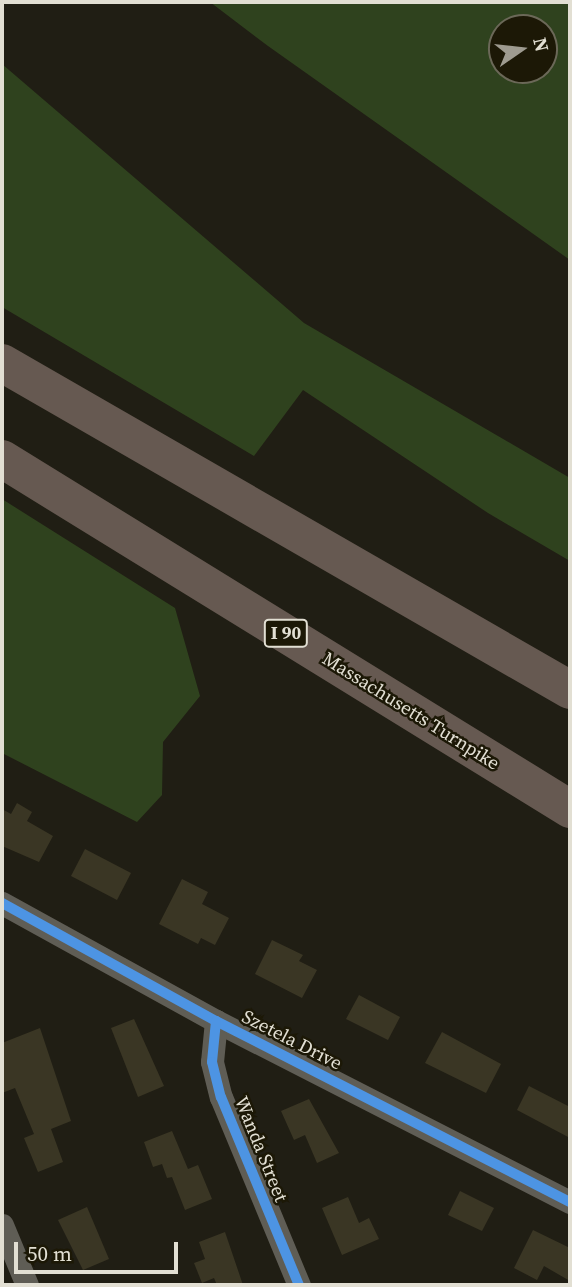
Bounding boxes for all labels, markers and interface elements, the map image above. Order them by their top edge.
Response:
north arrow [488,14,558,84]
text: N [527,35,556,54]
road number: I 90 [263,618,309,648]
street label: Massachusetts Turnpike [318,647,504,775]
street label: Szetela Drive [238,1005,346,1075]
street label: Wanda Street [229,1093,293,1205]
scale bar [18,1228,182,1272]
text: 50 m [27,1239,72,1268]

